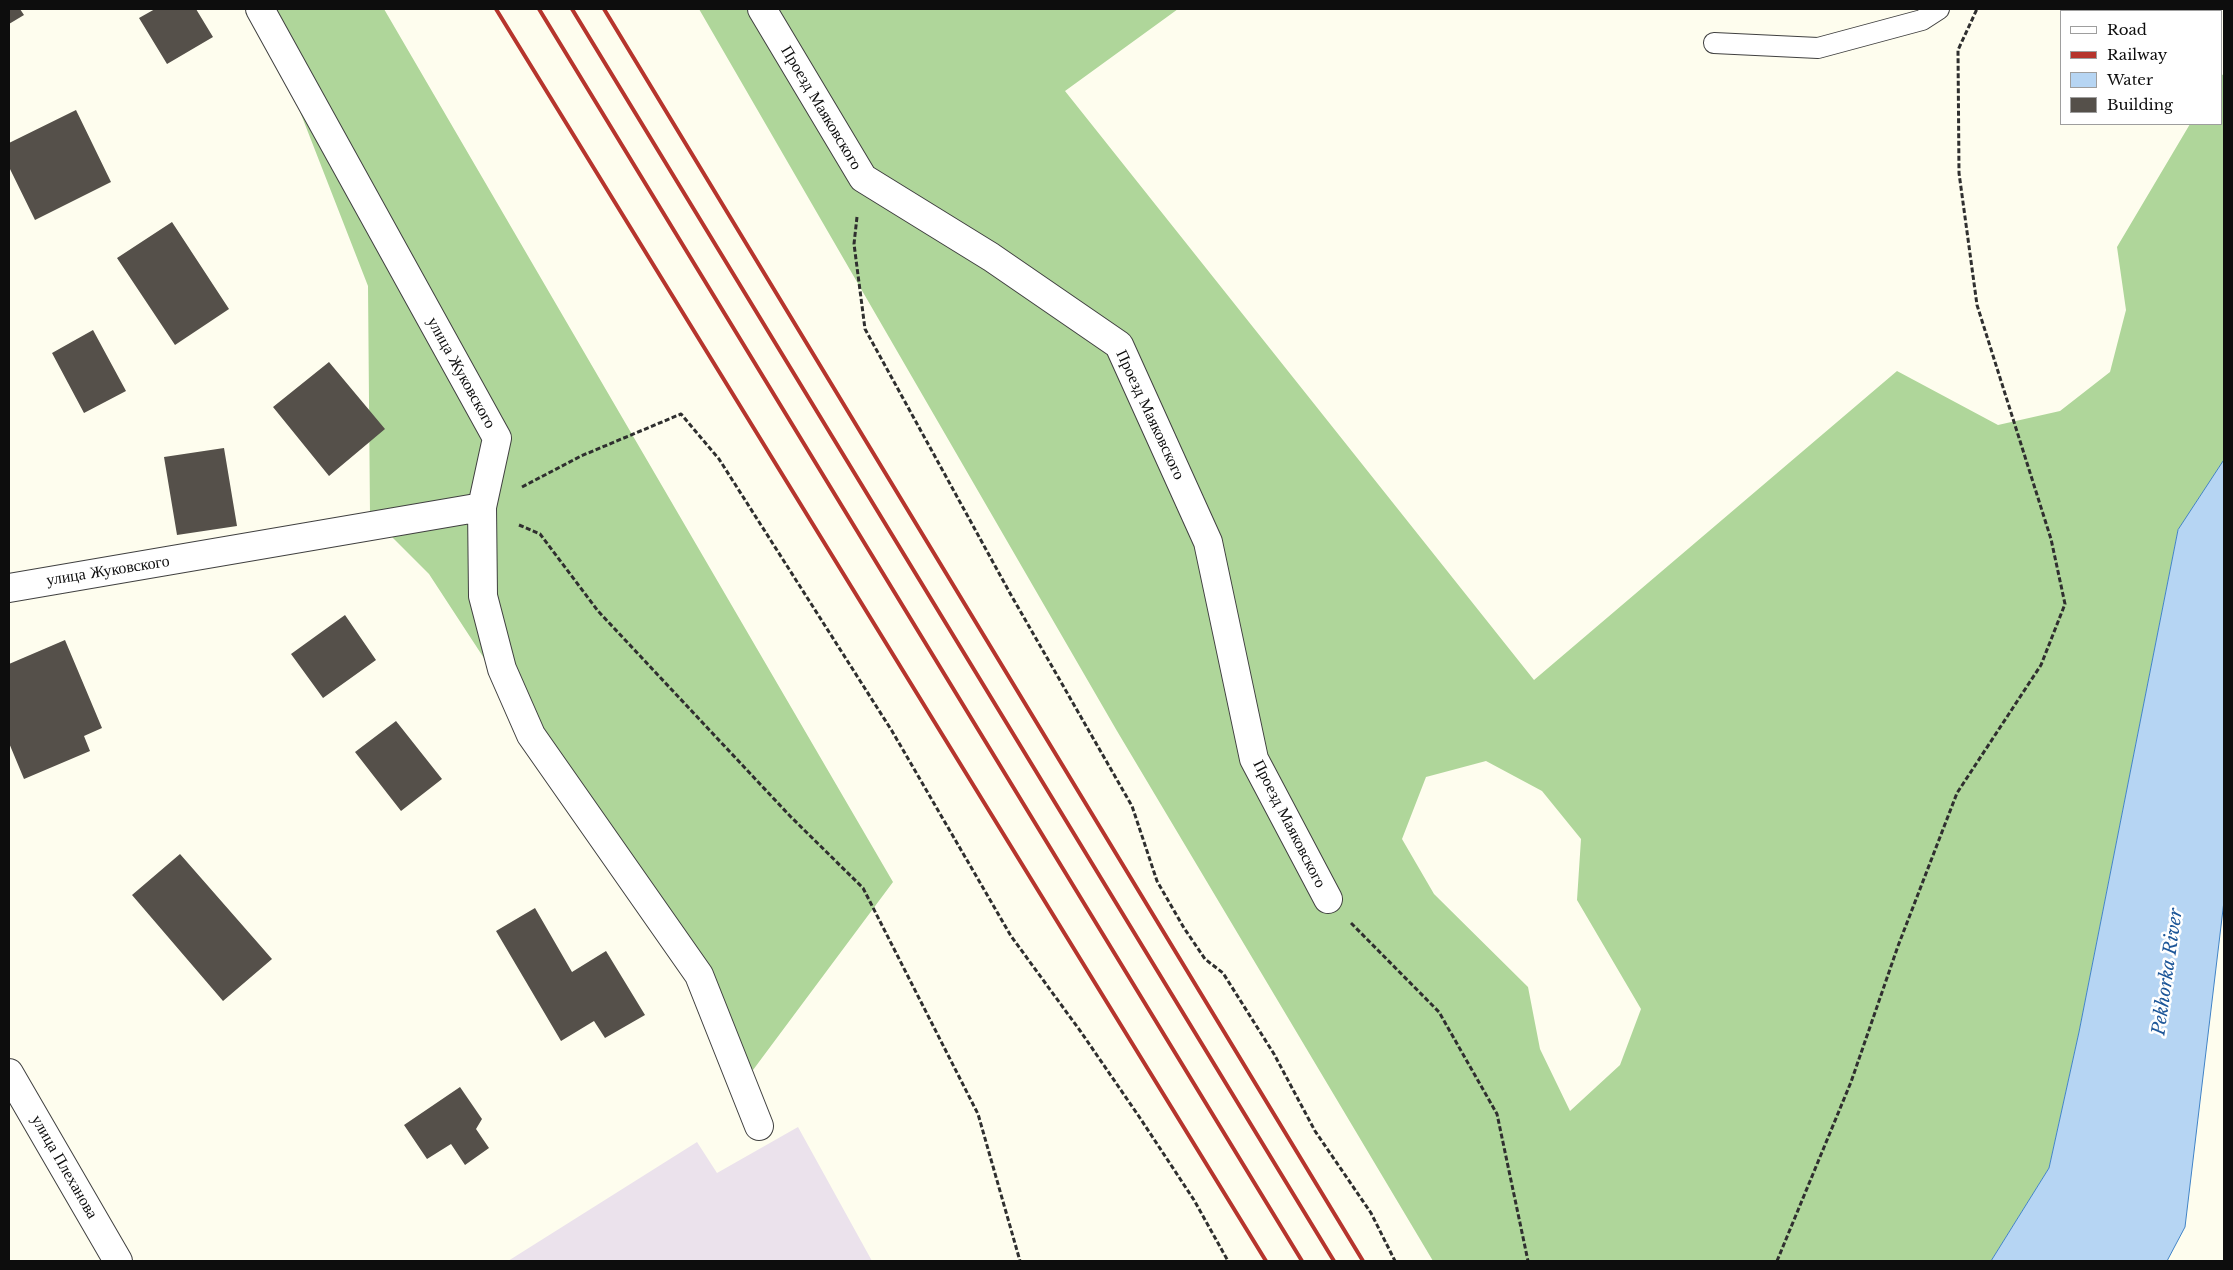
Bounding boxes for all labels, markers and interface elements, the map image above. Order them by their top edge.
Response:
legend [2060,10,2223,125]
text: Road [2107,20,2147,39]
street label: Проезд Маяковского [776,43,866,173]
text: Railway [2107,45,2167,64]
text: Water [2107,70,2153,89]
text: Building [2107,95,2173,114]
street label: улица Жуковского [422,314,500,432]
street label: Проезд Маяковского [1111,347,1189,483]
street label: улица Жуковского [45,552,171,590]
street label: Проезд Маяковского [1248,757,1330,891]
water label: Pekhorka River [2148,907,2188,1037]
street label: улица Плеханова [27,1112,101,1222]

